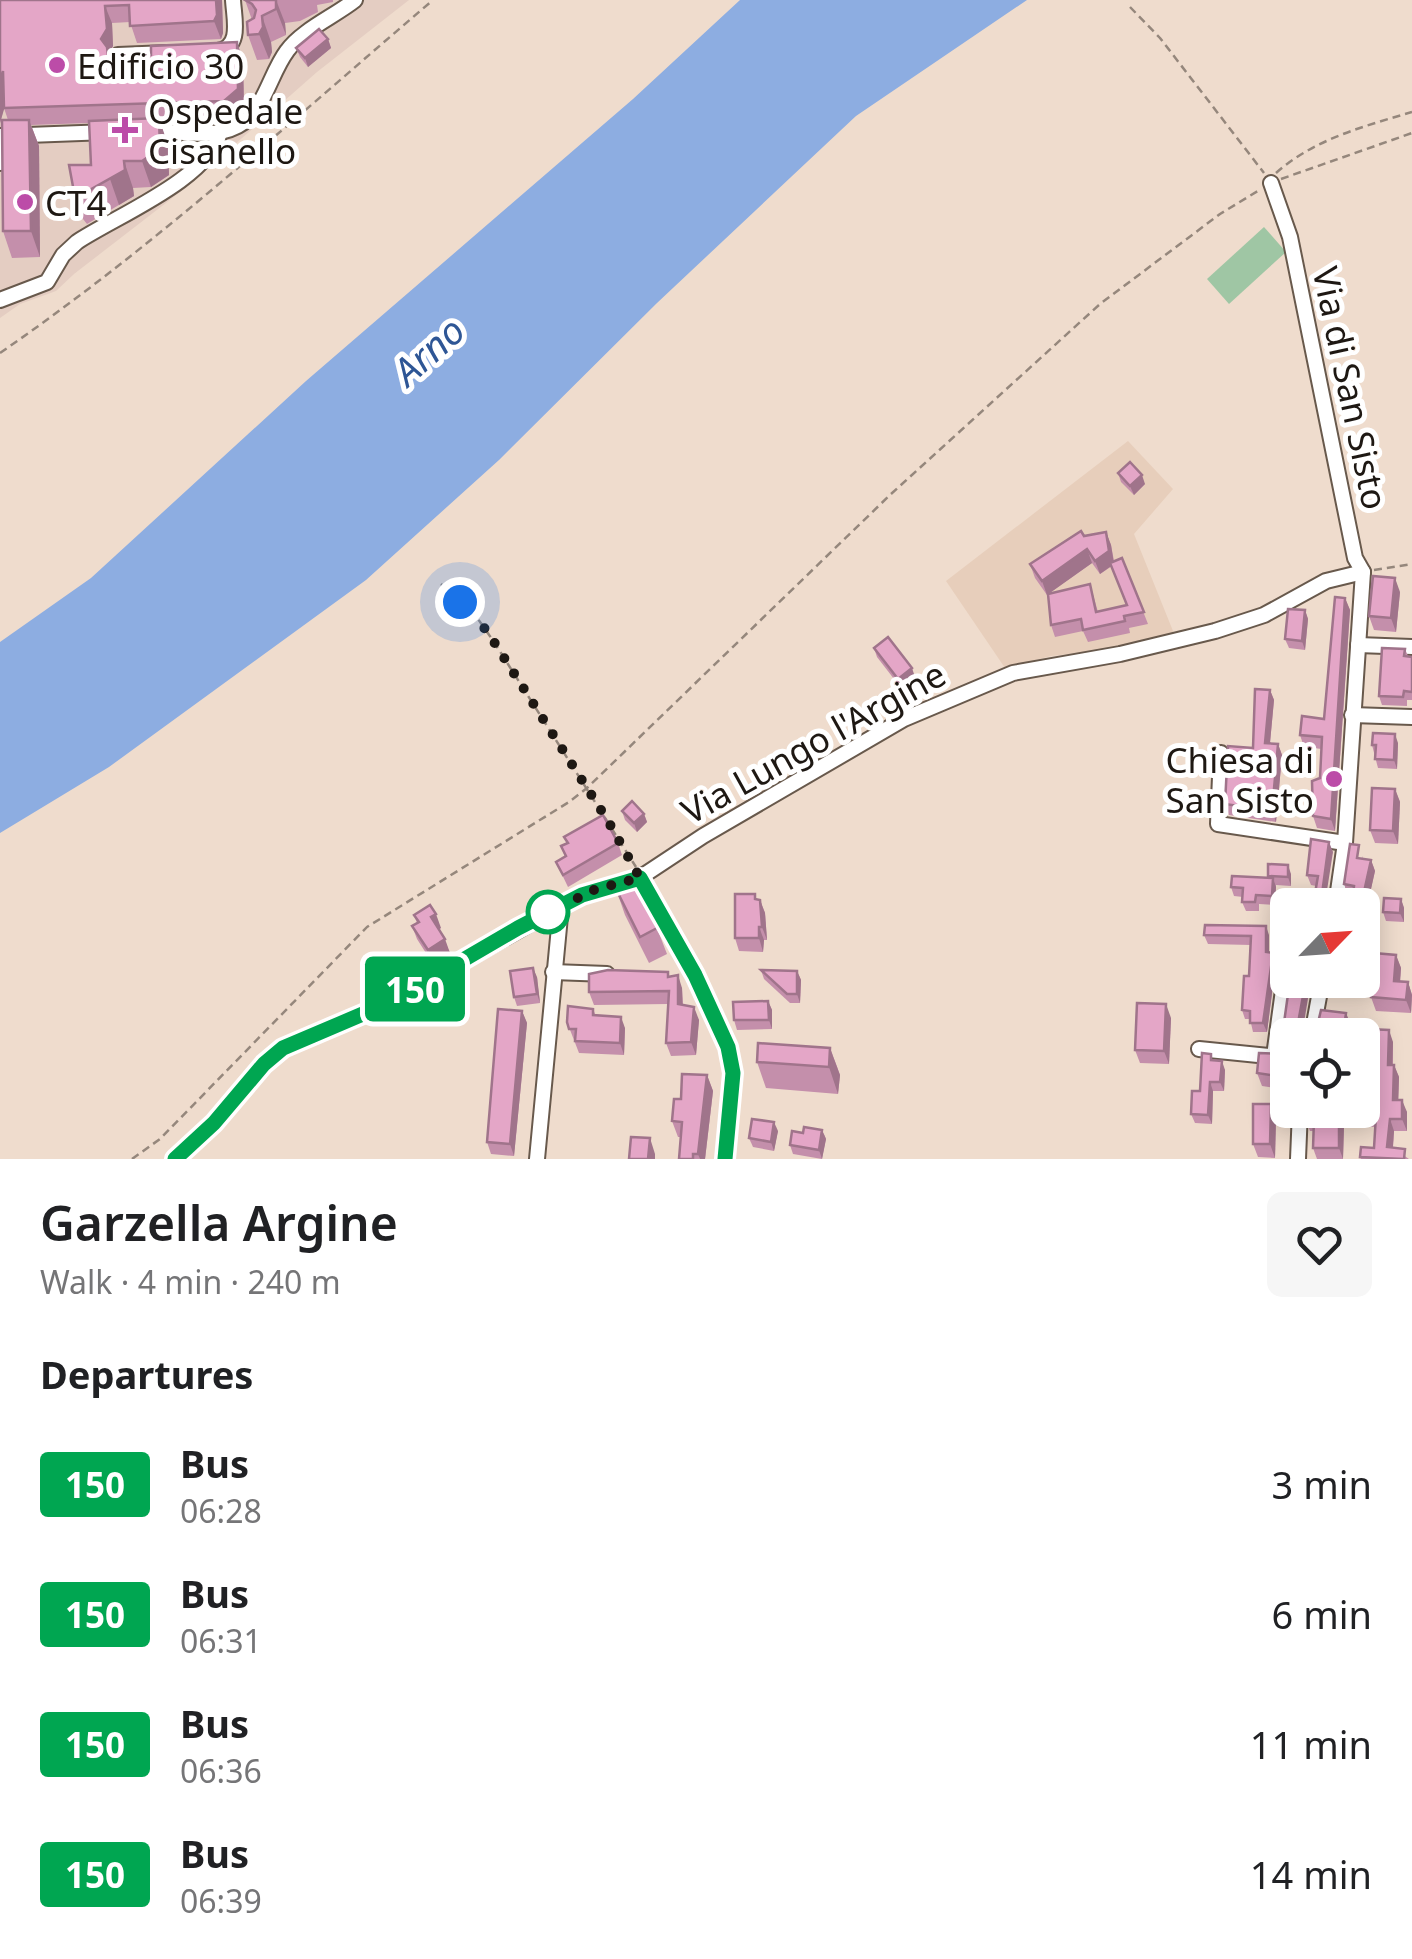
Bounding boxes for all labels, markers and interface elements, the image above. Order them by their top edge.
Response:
place label: Edificio 30 [77,42,244,89]
marker: Edificio 30 [46,54,68,76]
place label: Ospedale Cisanello [148,87,303,174]
marker: Ospedale Cisanello [112,117,138,143]
place label: CT4 [45,179,107,226]
marker: CT4 [14,191,36,213]
street label: Via di San Sisto [1302,262,1400,514]
water label: Arno [379,304,475,398]
your location [435,577,485,627]
street label: Via Lungo l'Argine [673,650,953,834]
place label: Chiesa di San Sisto [1165,736,1314,823]
marker: Chiesa di San Sisto [1323,768,1345,790]
north arrow [1270,888,1380,998]
map controls [1270,888,1380,1128]
unlabelled marker [527,891,569,933]
line badge: 150 [358,956,472,1022]
text: 150 [385,966,445,1013]
button: locate [1270,1018,1380,1128]
text: Garzella Argine [40,1190,398,1255]
button: heart [1267,1192,1372,1297]
text: Walk · 4 min · 240 m [40,1260,341,1303]
text: Departures [40,1348,253,1400]
text: Bus [180,1437,249,1489]
text: 3 min [1272,1458,1372,1510]
text: 150 [65,1461,125,1508]
text: 06:28 [180,1489,262,1532]
text: Bus [180,1567,249,1619]
text: 6 min [1272,1588,1372,1640]
text: 150 [65,1591,125,1638]
text: 06:31 [180,1619,262,1662]
text: Bus [180,1697,249,1749]
text: 11 min [1250,1718,1372,1770]
text: 150 [65,1721,125,1768]
text: 06:36 [180,1749,262,1792]
text: Bus [180,1827,249,1879]
text: 14 min [1250,1848,1372,1900]
text: 150 [65,1851,125,1898]
text: 06:39 [180,1879,262,1922]

